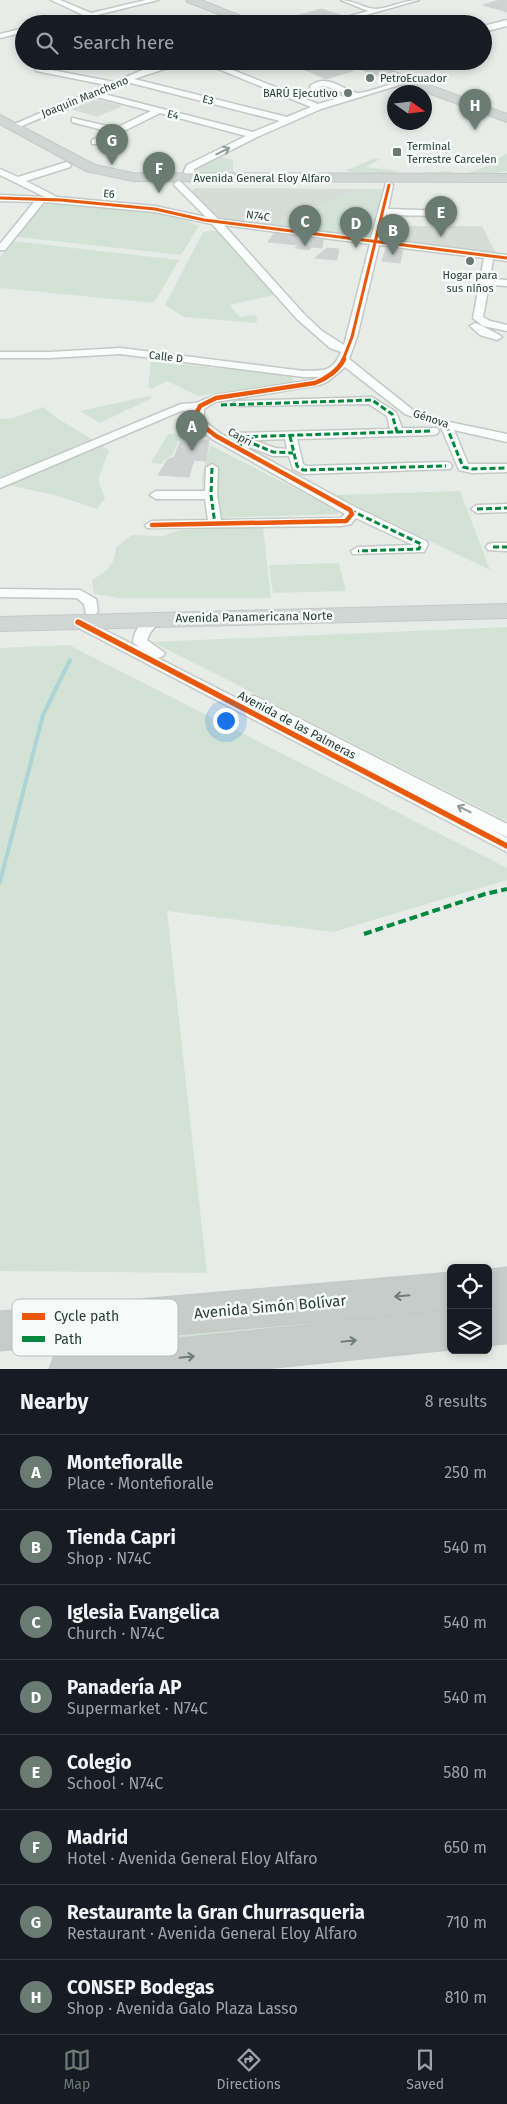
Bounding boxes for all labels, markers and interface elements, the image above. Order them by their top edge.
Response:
search box [15,15,492,70]
icon: search [33,29,61,57]
text: Search here [73,31,174,54]
marker: PetroEcuador [364,72,376,84]
place label: PetroEcuador [380,72,448,85]
street label: Joaquin Mancheno [40,74,130,120]
north arrow [387,85,432,130]
place label: BARÚ Ejecutivo [263,86,338,100]
marker: BARÚ Ejecutivo [342,87,354,99]
pin: H [459,89,491,130]
street label: E3 [201,92,215,108]
street label: E4 [166,107,180,123]
pin: G [96,124,128,165]
place label: Terminal Terrestre Carcelen [407,140,497,166]
one-way arrow [216,146,231,156]
marker: Terminal Terrestre Carcelen [391,146,403,158]
pin: F [143,152,175,193]
street label: Avenida General Eloy Alfaro [194,172,330,185]
street label: E6 [103,187,115,201]
pin: E [425,196,457,237]
pin: C [289,205,321,246]
pin: D [340,207,372,248]
street label: N74C [245,208,271,224]
pin: B [377,214,409,255]
marker: Hogar para sus niños [464,255,476,267]
place label: Hogar para sus niños [443,269,497,295]
street label: Calle D [148,348,184,366]
street label: Génova [411,407,451,431]
pin: A [176,410,208,451]
street label: Capri [226,425,254,449]
street label: Avenida Panamericana Norte [175,609,333,625]
street label: Avenida de las Palmeras [236,688,359,762]
your location [213,708,239,734]
one-way arrow [456,804,471,814]
map controls [447,1264,492,1354]
button: locate [447,1264,492,1309]
street label: Avenida Simón Bolívar [193,1291,347,1323]
one-way arrow [394,1291,410,1301]
legend [12,1299,178,1356]
text: Cycle path [54,1308,119,1325]
button: layers [447,1309,492,1354]
text: Path [54,1331,82,1348]
one-way arrow [341,1336,357,1346]
one-way arrow [179,1352,195,1362]
text: Nearby [20,1389,88,1415]
text: 8 results [425,1392,487,1411]
text: Montefioralle [67,1451,183,1474]
text: A [31,1463,41,1482]
text: 250 m [444,1463,487,1482]
text: Place · Montefioralle [67,1474,214,1493]
text: Tienda Capri [67,1526,176,1549]
text: B [31,1538,41,1557]
text: 540 m [444,1538,487,1557]
text: Shop · N74C [67,1549,151,1568]
text: Iglesia Evangelica [67,1601,220,1624]
text: C [31,1613,41,1632]
text: 540 m [444,1613,487,1632]
text: Church · N74C [67,1624,164,1643]
text: Panadería AP [67,1676,182,1699]
text: D [31,1688,41,1707]
text: 540 m [444,1688,487,1707]
text: Supermarket · N74C [67,1699,208,1718]
text: Colegio [67,1751,132,1774]
text: E [32,1763,40,1782]
text: 580 m [443,1763,487,1782]
text: School · N74C [67,1774,163,1793]
text: Madrid [67,1826,128,1849]
text: F [32,1838,40,1857]
text: 650 m [444,1838,487,1857]
text: Hotel · Avenida General Eloy Alfaro [67,1849,318,1868]
text: Restaurante la Gran Churrasqueria [67,1901,365,1924]
text: G [31,1913,41,1932]
text: 710 m [446,1913,487,1932]
text: Restaurant · Avenida General Eloy Alfaro [67,1924,357,1943]
text: CONSEP Bodegas [67,1976,214,1999]
text: H [31,1988,41,2007]
text: 810 m [445,1988,487,2007]
text: Shop · Avenida Galo Plaza Lasso [67,1999,298,2018]
tab: Map [63,2046,91,2093]
tab: Directions [216,2046,281,2093]
tab: Saved [406,2046,444,2093]

